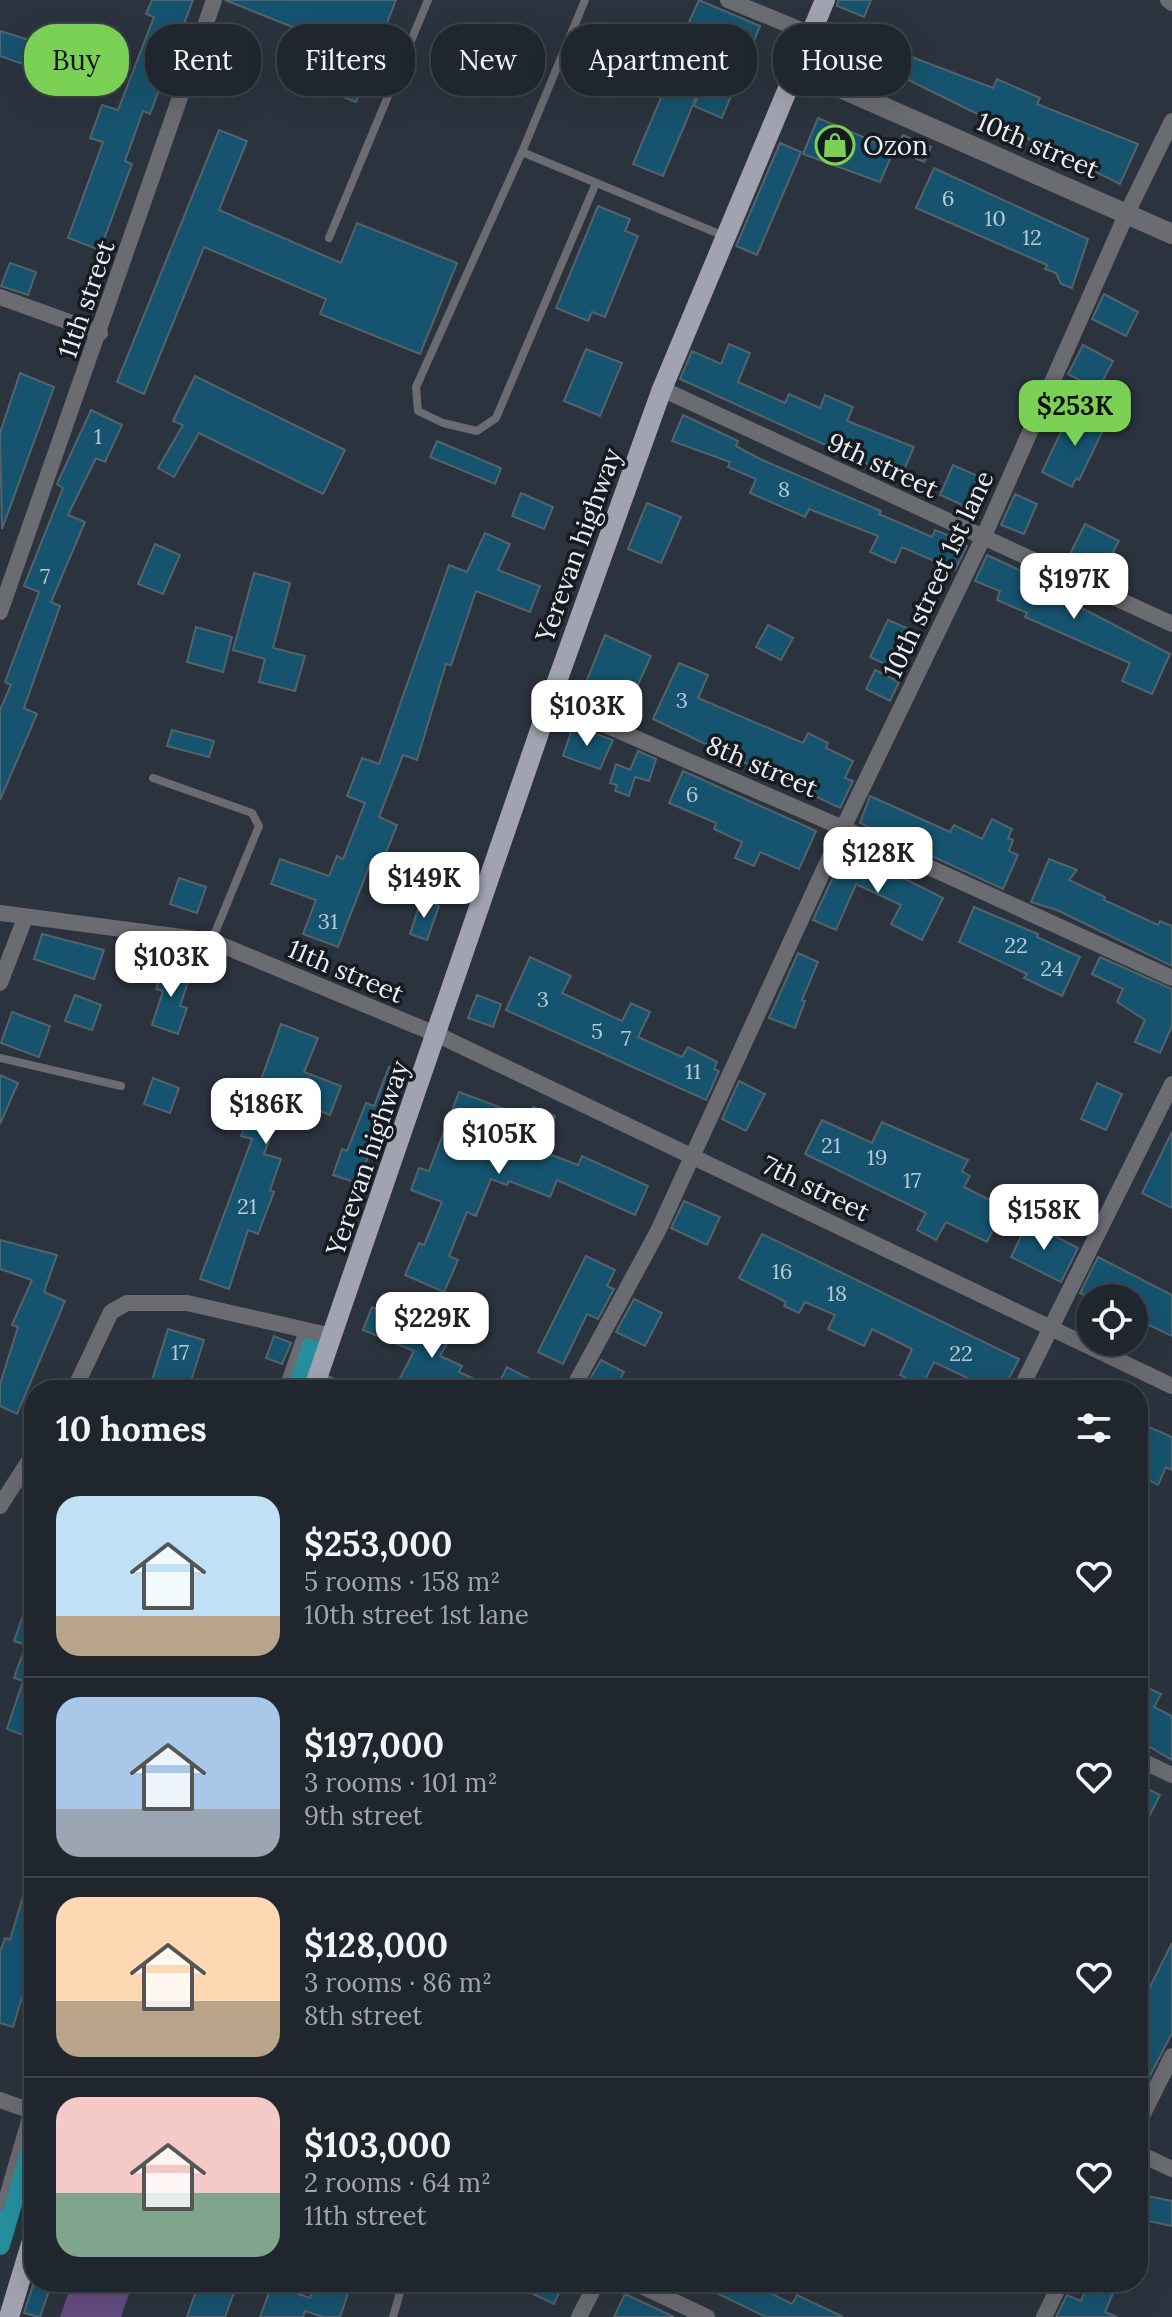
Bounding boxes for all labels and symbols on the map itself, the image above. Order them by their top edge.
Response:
street label: 10th street [972,105,1104,185]
shop icon: Ozon [814,124,856,166]
place label: Ozon [863,129,928,162]
house number: 6 [942,184,954,212]
house number: 10 [984,204,1006,232]
house number: 12 [1022,223,1042,251]
street label: 11th street [50,236,122,362]
pin: $253K [1019,380,1131,448]
house number: 1 [94,422,102,450]
street label: 9th street [822,425,944,505]
street label: Yerevan highway [527,443,628,647]
street label: 10th street 1st lane [876,465,1000,683]
house number: 8 [778,475,790,503]
pin: $197K [1018,553,1130,621]
house number: 7 [40,562,50,590]
pin: $103K [531,680,643,748]
house number: 3 [676,686,688,714]
street label: 8th street [701,728,823,804]
house number: 6 [686,780,698,808]
pin: $128K [822,827,934,895]
pin: $149K [368,852,480,920]
house number: 31 [318,907,338,935]
pin: $103K [115,931,227,999]
house number: 22 [1004,931,1028,959]
street label: 11th street [283,932,409,1010]
house number: 24 [1040,954,1064,982]
house number: 3 [537,985,549,1013]
house number: 5 [591,1017,603,1045]
house number: 7 [621,1024,631,1052]
street label: Yerevan highway [318,1056,416,1261]
house number: 11 [685,1057,701,1085]
pin: $186K [210,1078,322,1146]
pin: $105K [443,1108,555,1176]
house number: 21 [821,1131,841,1159]
house number: 19 [867,1143,887,1171]
street label: 7th street [757,1148,875,1228]
house number: 17 [903,1166,921,1194]
pin: $158K [988,1184,1100,1252]
house number: 21 [237,1192,257,1220]
house number: 16 [772,1257,792,1285]
house number: 18 [827,1279,847,1307]
pin: $229K [376,1292,488,1360]
house number: 17 [171,1338,189,1366]
house number: 22 [949,1339,973,1367]

